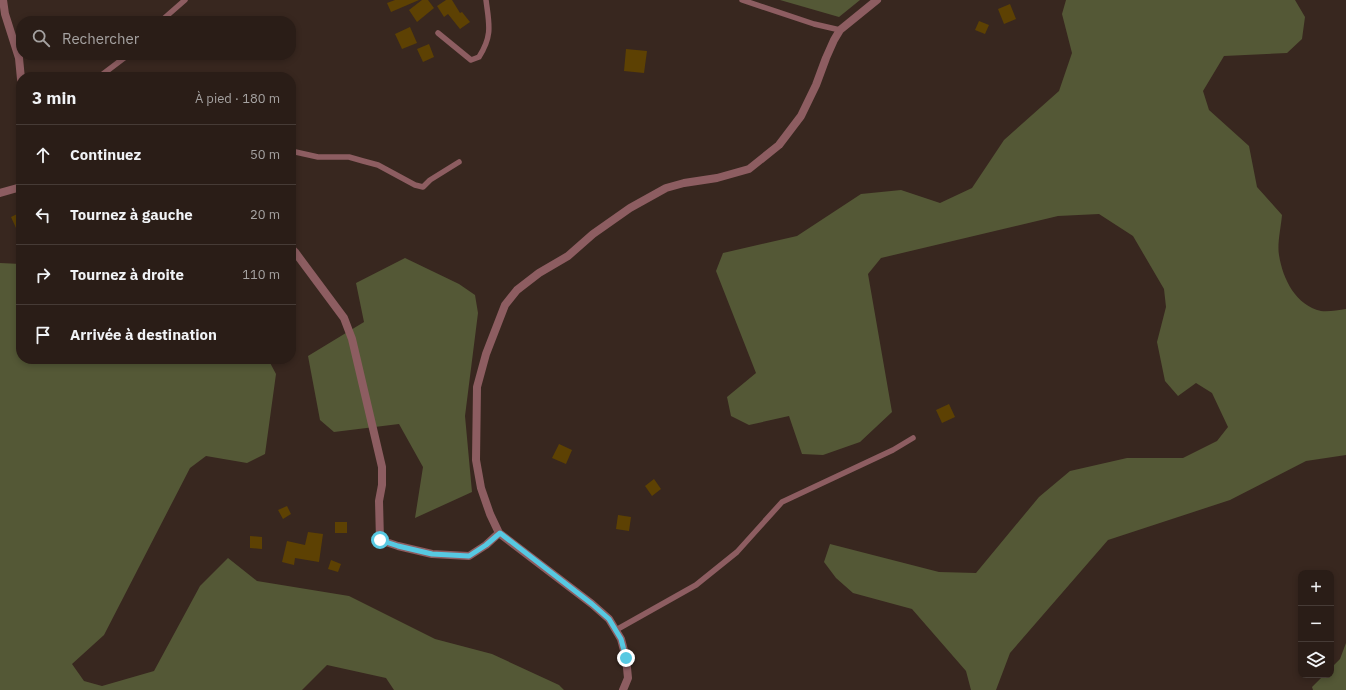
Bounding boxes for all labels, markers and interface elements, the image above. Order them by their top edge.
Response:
search box [16,16,296,60]
icon: search [30,27,52,49]
text: Rechercher [62,29,139,48]
text: 3 min [32,87,76,109]
text: À pied · 180 m [195,90,280,107]
icon: ahead [32,144,54,166]
text: Continuez [70,145,141,164]
text: 50 m [250,146,280,163]
icon: left [32,204,54,226]
text: Tournez à gauche [70,205,193,224]
text: 20 m [250,206,280,223]
icon: right [32,264,54,286]
text: Tournez à droite [70,265,184,284]
text: 110 m [242,266,280,283]
icon: arrive [32,324,54,346]
text: Arrivée à destination [70,325,217,344]
route start [371,531,389,549]
map controls [1298,570,1334,678]
button: + [1298,570,1334,606]
button: − [1298,606,1334,642]
button: layers [1298,642,1334,678]
route end [617,649,635,667]

